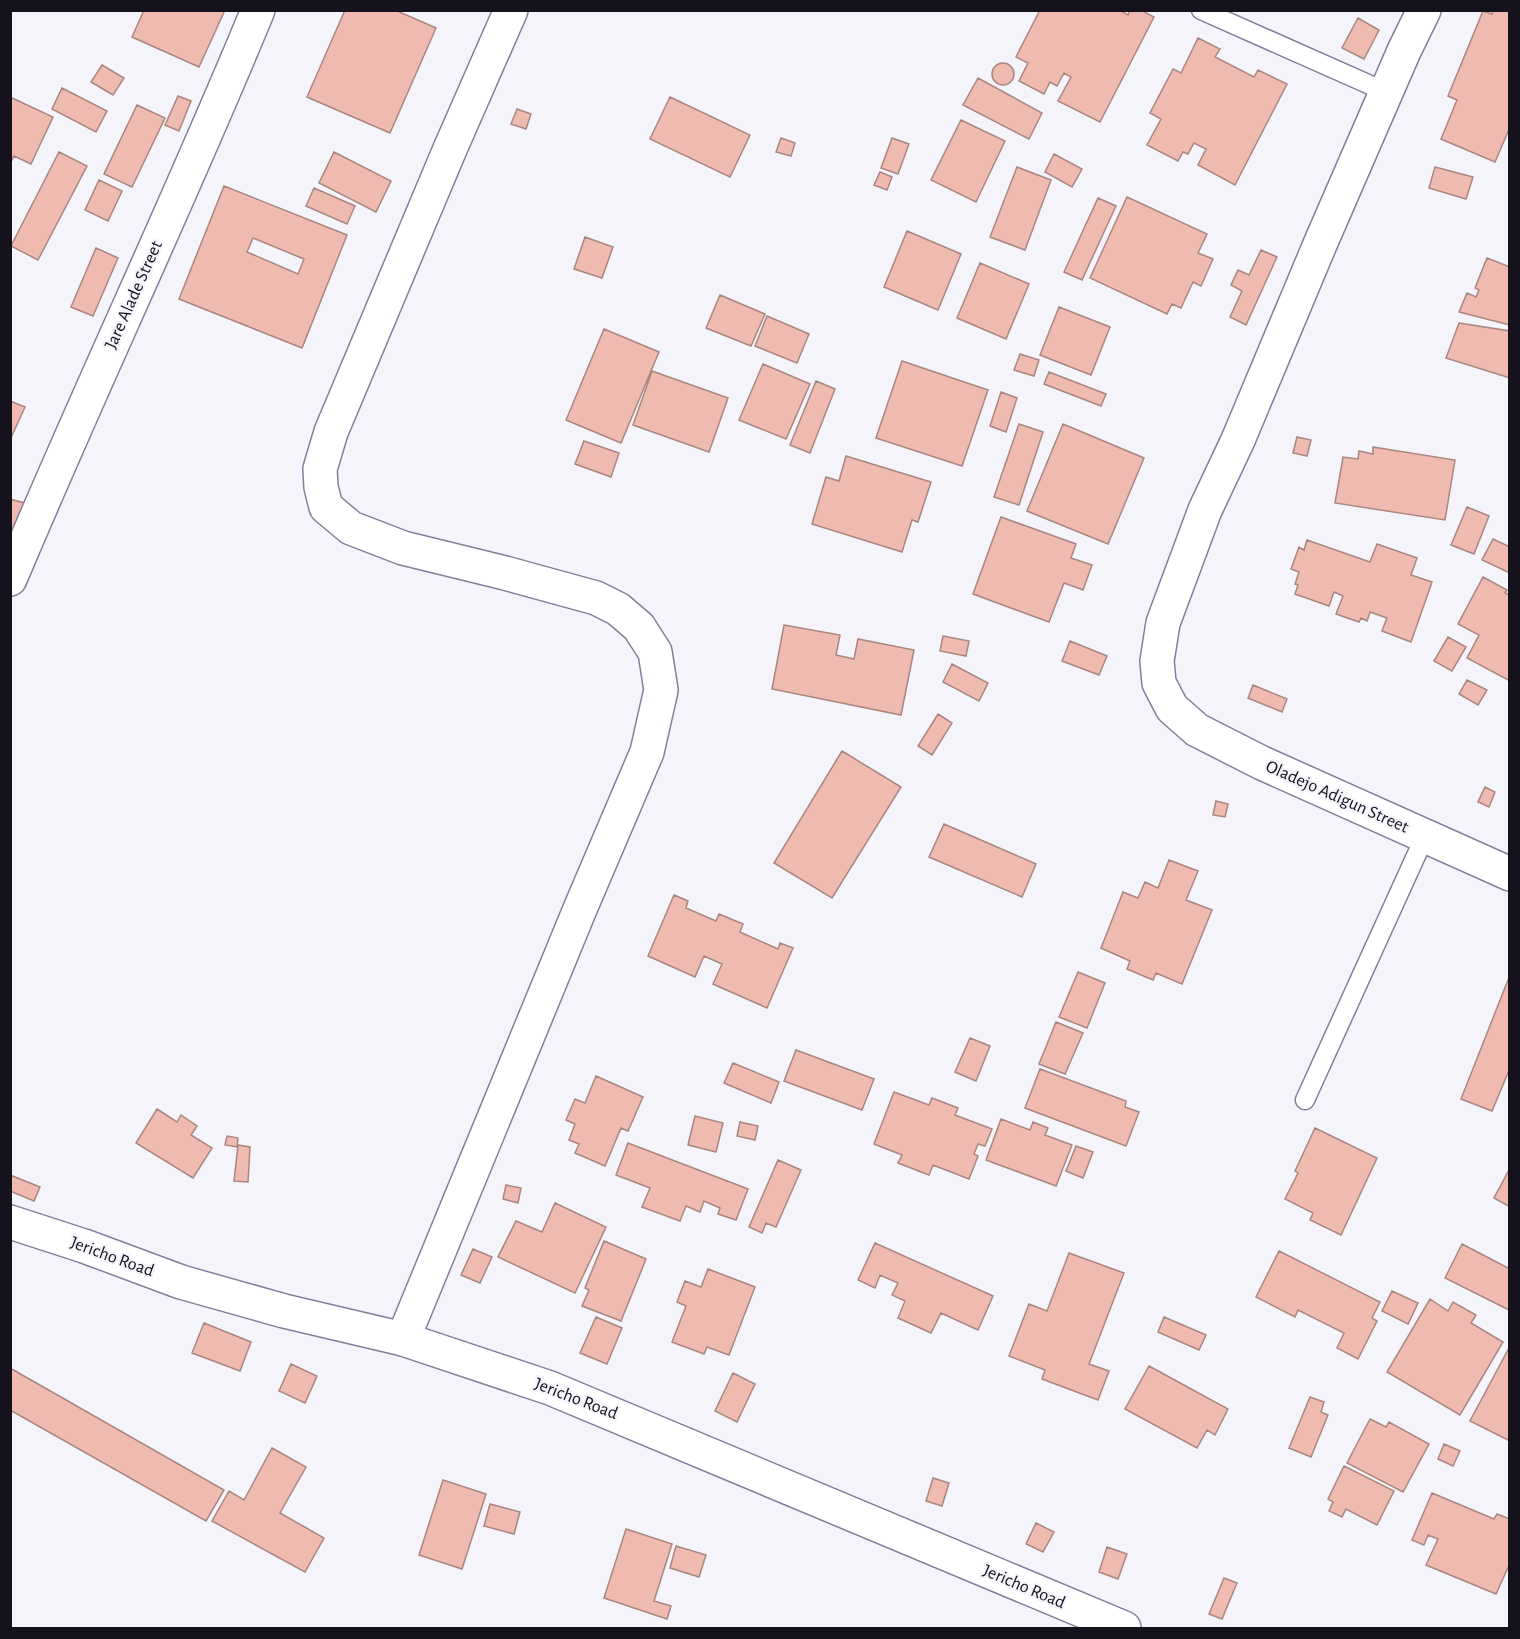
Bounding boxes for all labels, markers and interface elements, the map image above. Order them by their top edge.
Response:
street label: Jare Alade Street [102,238,166,352]
street label: Oladejo Adigun Street [1263,757,1411,837]
street label: Jericho Road [68,1234,156,1280]
street label: Jericho Road [532,1375,620,1423]
street label: Jericho Road [980,1562,1068,1612]

